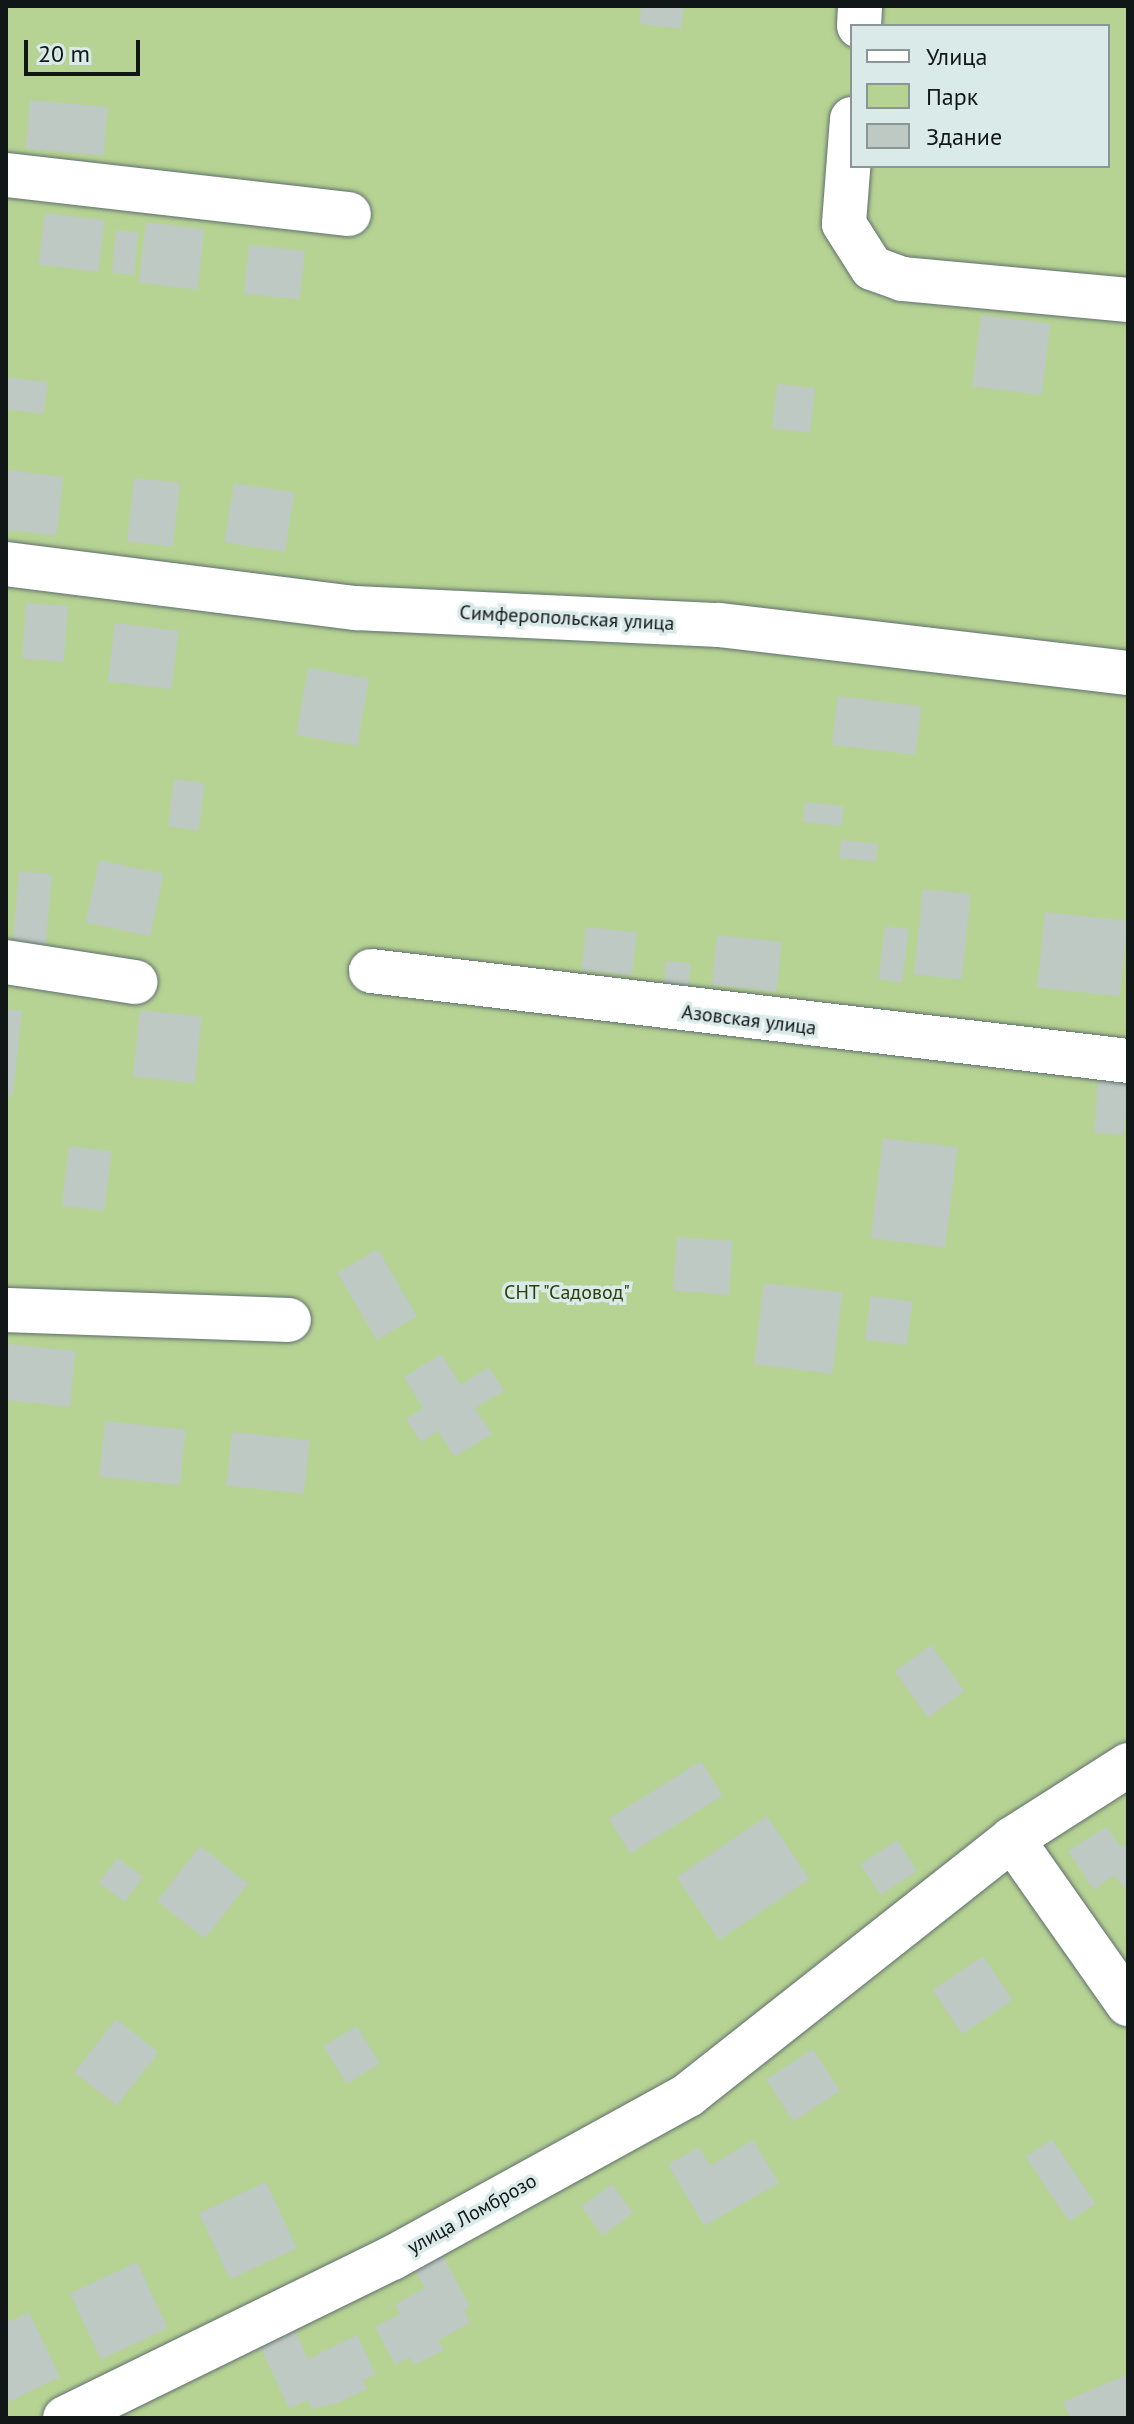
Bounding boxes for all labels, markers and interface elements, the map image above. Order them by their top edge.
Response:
scale bar [28,24,144,74]
legend [850,24,1110,168]
text: 20 m [38,38,90,69]
text: Улица [926,41,987,72]
text: Парк [926,81,978,112]
text: Здание [926,121,1002,152]
street label: Симферопольская улица [459,600,675,636]
street label: Азовская улица [680,1000,818,1040]
park label: СНТ "Садовод" [503,1280,631,1304]
street label: улица Ломброзо [403,2169,541,2259]

